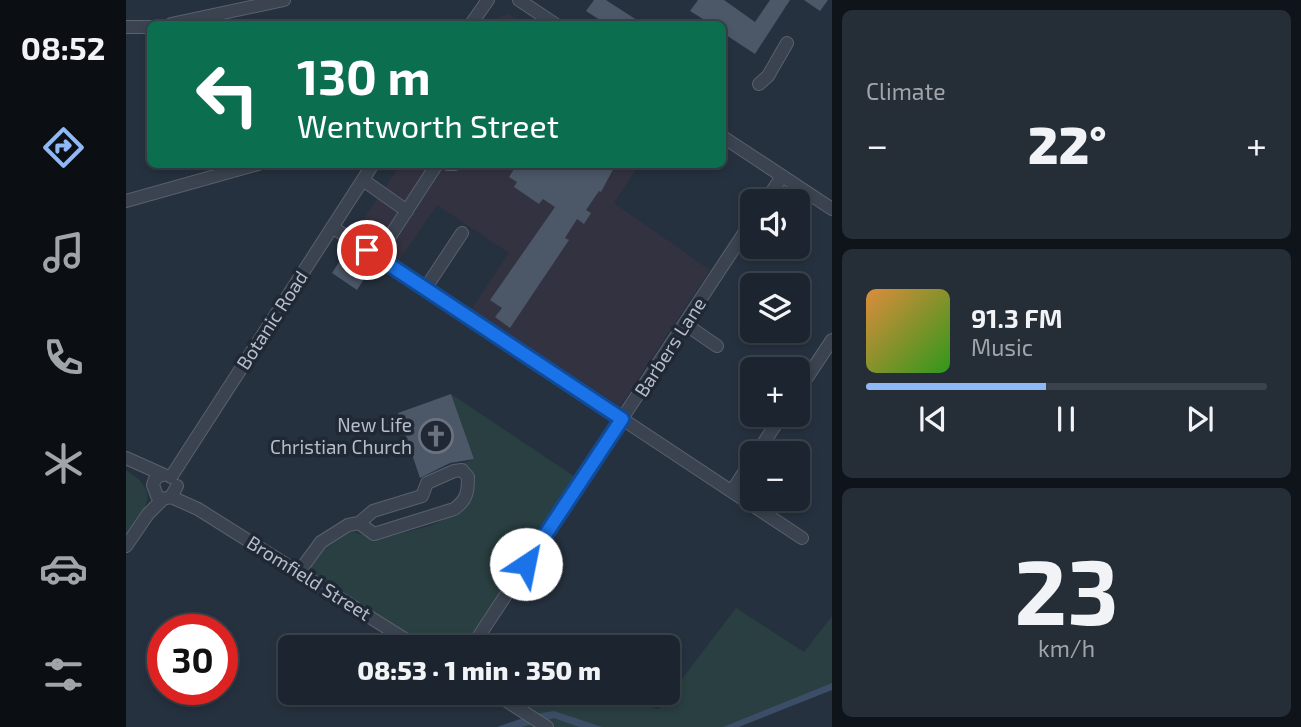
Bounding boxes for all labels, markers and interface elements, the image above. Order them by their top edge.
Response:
text: 08:52 [21,28,105,66]
text: 130 m [297,46,431,105]
icon: left [182,49,273,140]
text: Climate [866,77,946,105]
text: Wentworth Street [297,106,559,144]
text: 22° [1028,112,1107,174]
text: − [866,121,888,167]
text: + [1246,121,1267,167]
icon: directions [39,123,88,172]
map controls [740,189,810,511]
button: sound [740,189,810,259]
pin [337,220,397,280]
icon: music [39,228,88,277]
icon: arrive [348,231,386,269]
street label: Botanic Road [231,266,312,373]
button: layers [740,273,810,343]
street label: Barbers Lane [629,293,710,401]
text: 91.3 FM [971,302,1063,333]
icon: phone [39,333,88,382]
text: Music [971,333,1033,361]
button: + [740,357,810,427]
icon: previous [914,400,952,438]
icon: pause [1047,400,1085,438]
icon: next [1181,400,1219,438]
place label: New Life Christian Church [270,413,412,458]
church icon: New Life Christian Church [417,417,455,455]
icon: climate [39,439,88,488]
button: − [740,441,810,511]
position arrow [489,527,563,601]
street label: Bromfield Street [243,530,376,625]
text: 23 [1014,534,1119,643]
icon: car [39,544,88,593]
speed limit sign: 30 [147,614,238,705]
text: km/h [1038,634,1095,662]
icon: filters [39,650,88,699]
text: 08:53 · 1 min · 350 m [357,654,601,685]

